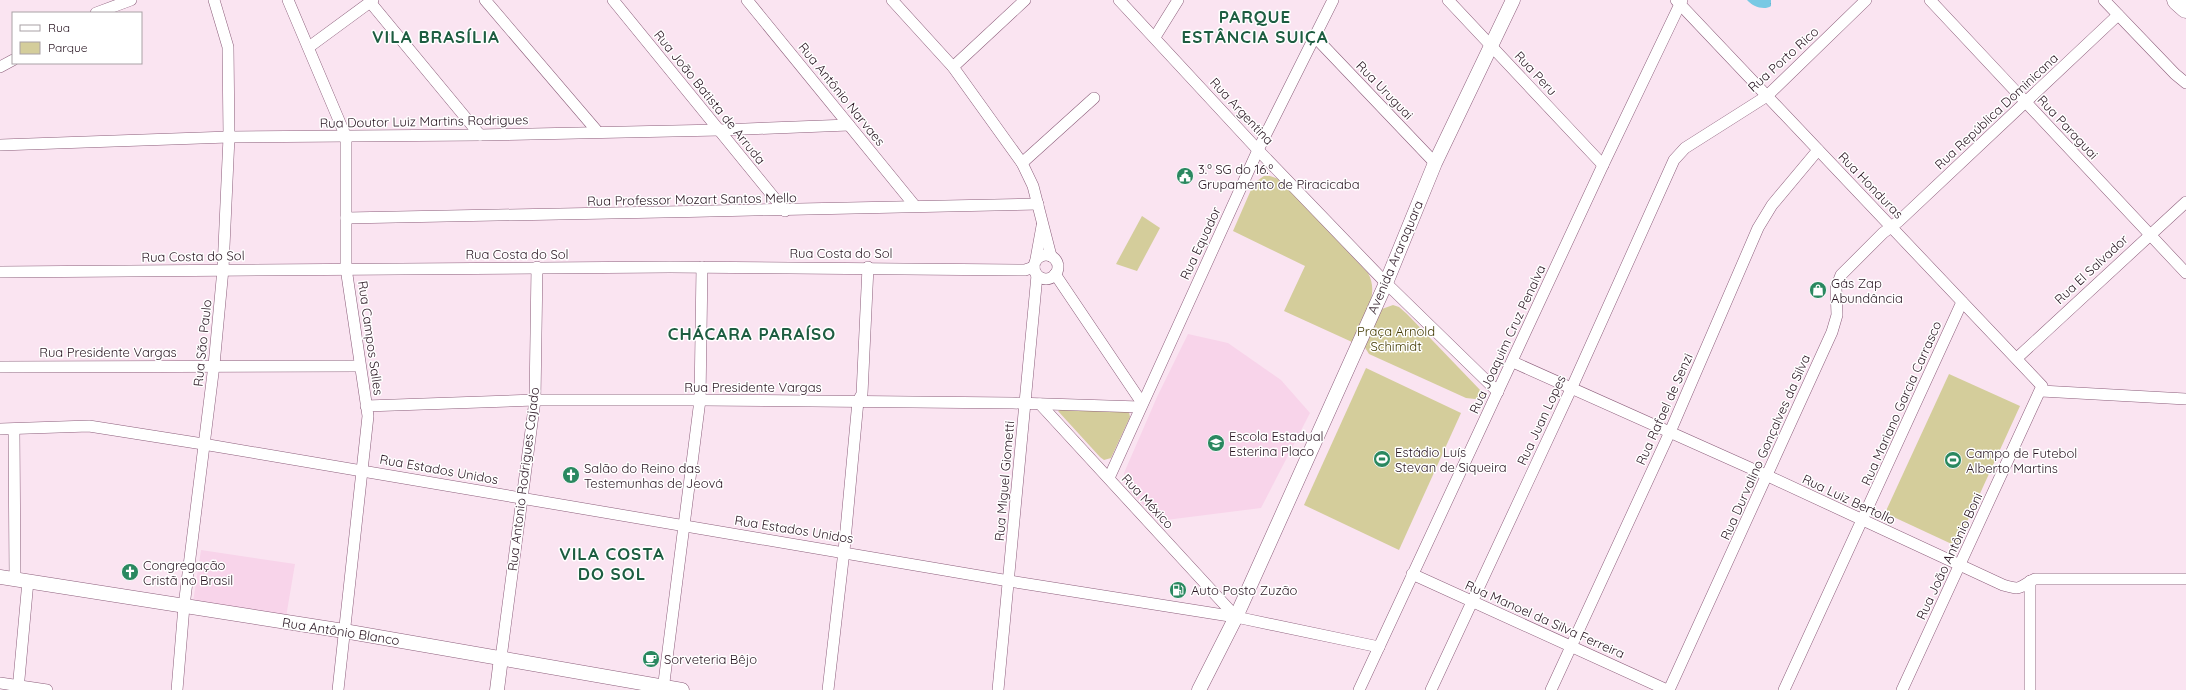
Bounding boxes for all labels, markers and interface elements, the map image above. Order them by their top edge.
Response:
district label: PARQUE ESTÂNCIA SUIÇA [1181,6,1329,47]
legend [12,12,142,64]
text: Rua [48,20,70,35]
street label: Rua Porto Rico [1744,23,1822,95]
district label: VILA BRASÍLIA [372,26,500,47]
street label: Rua João Batista de Arruda [651,27,769,167]
street label: Rua Antônio Narvaes [795,39,889,149]
text: Parque [48,40,88,55]
street label: Rua Peru [1511,48,1561,98]
street label: Rua República Dominicana [1931,50,2061,172]
street label: Rua Uruguai [1353,57,1417,123]
street label: Rua Argentina [1207,74,1277,148]
street label: Rua Paraguai [2034,92,2102,162]
street label: Rua Doutor Luiz Martins Rodrigues [320,111,528,131]
street label: Rua Honduras [1835,148,1907,222]
place label: 3.º SG do 16.º Grupamento de Piracicaba [1198,161,1360,192]
public building icon: 3.º SG do 16.º Grupamento de Piracicaba [1175,166,1195,186]
street label: Rua Professor Mozart Santos Mello [587,189,797,209]
street label: Avenida Araraquara [1364,198,1426,316]
street label: Rua Equador [1176,204,1224,282]
street label: Rua El Salvador [2051,231,2131,307]
street label: Rua Costa do Sol [789,245,893,261]
street label: Rua Costa do Sol [465,246,569,262]
street label: Rua Costa do Sol [141,247,245,265]
street label: Rua Joaquim Cruz Penalva [1465,262,1549,416]
place label: Gás Zap Abundância [1831,275,1903,306]
street label: Rua Campos Salles [355,280,387,396]
shop icon: Gás Zap Abundância [1808,280,1828,300]
street label: Rua São Paulo [189,298,215,387]
street label: Rua Mariano Garcia Carrasco [1857,318,1945,488]
district label: CHÁCARA PARAÍSO [668,323,836,344]
park label: Praça Arnold Schimidt [1357,323,1435,354]
street label: Rua Presidente Vargas [39,344,177,360]
street label: Rua Rafael de Senzi [1632,351,1696,467]
street label: Rua Durvalino Gonçalves da Silva [1717,352,1813,542]
street label: Rua Juan Lopes [1513,373,1569,467]
street label: Rua Presidente Vargas [684,379,822,395]
street label: Rua Antonio Rodrigues Cajado [504,386,542,572]
street label: Rua Miguel Giometti [991,420,1017,542]
place label: Escola Estadual Esterina Placo [1229,428,1324,459]
school or university icon: Escola Estadual Esterina Placo [1206,433,1226,453]
place label: Estádio Luís Stevan de Siqueira [1395,444,1507,475]
place label: Campo de Futebol Alberto Martins [1966,445,2077,476]
sports icon: Estádio Luís Stevan de Siqueira [1372,449,1392,469]
sports icon: Campo de Futebol Alberto Martins [1943,450,1963,470]
street label: Rua Estados Unidos [379,451,499,487]
place label: Salão do Reino das Testemunhas de Jeová [584,460,723,491]
church icon: Salão do Reino das Testemunhas de Jeová [561,465,581,485]
street label: Rua México [1119,470,1177,532]
street label: Rua Luiz Bertollo [1800,470,1898,528]
street label: Rua João Antônio Boni [1912,490,1986,622]
street label: Rua Estados Unidos [734,512,854,546]
district label: VILA COSTA DO SOL [559,543,665,584]
place label: Congregação Cristã no Brasil [143,557,233,588]
church icon: Congregação Cristã no Brasil [120,562,140,582]
street label: Rua Manoel da Silva Ferreira [1463,577,1627,661]
fuel station icon: Auto Posto Zuzão [1168,580,1188,600]
place label: Auto Posto Zuzão [1191,582,1298,598]
street label: Rua Antônio Blanco [281,614,401,648]
cafe icon: Sorveteria Bêjo [641,649,661,669]
place label: Sorveteria Bêjo [664,651,757,667]

